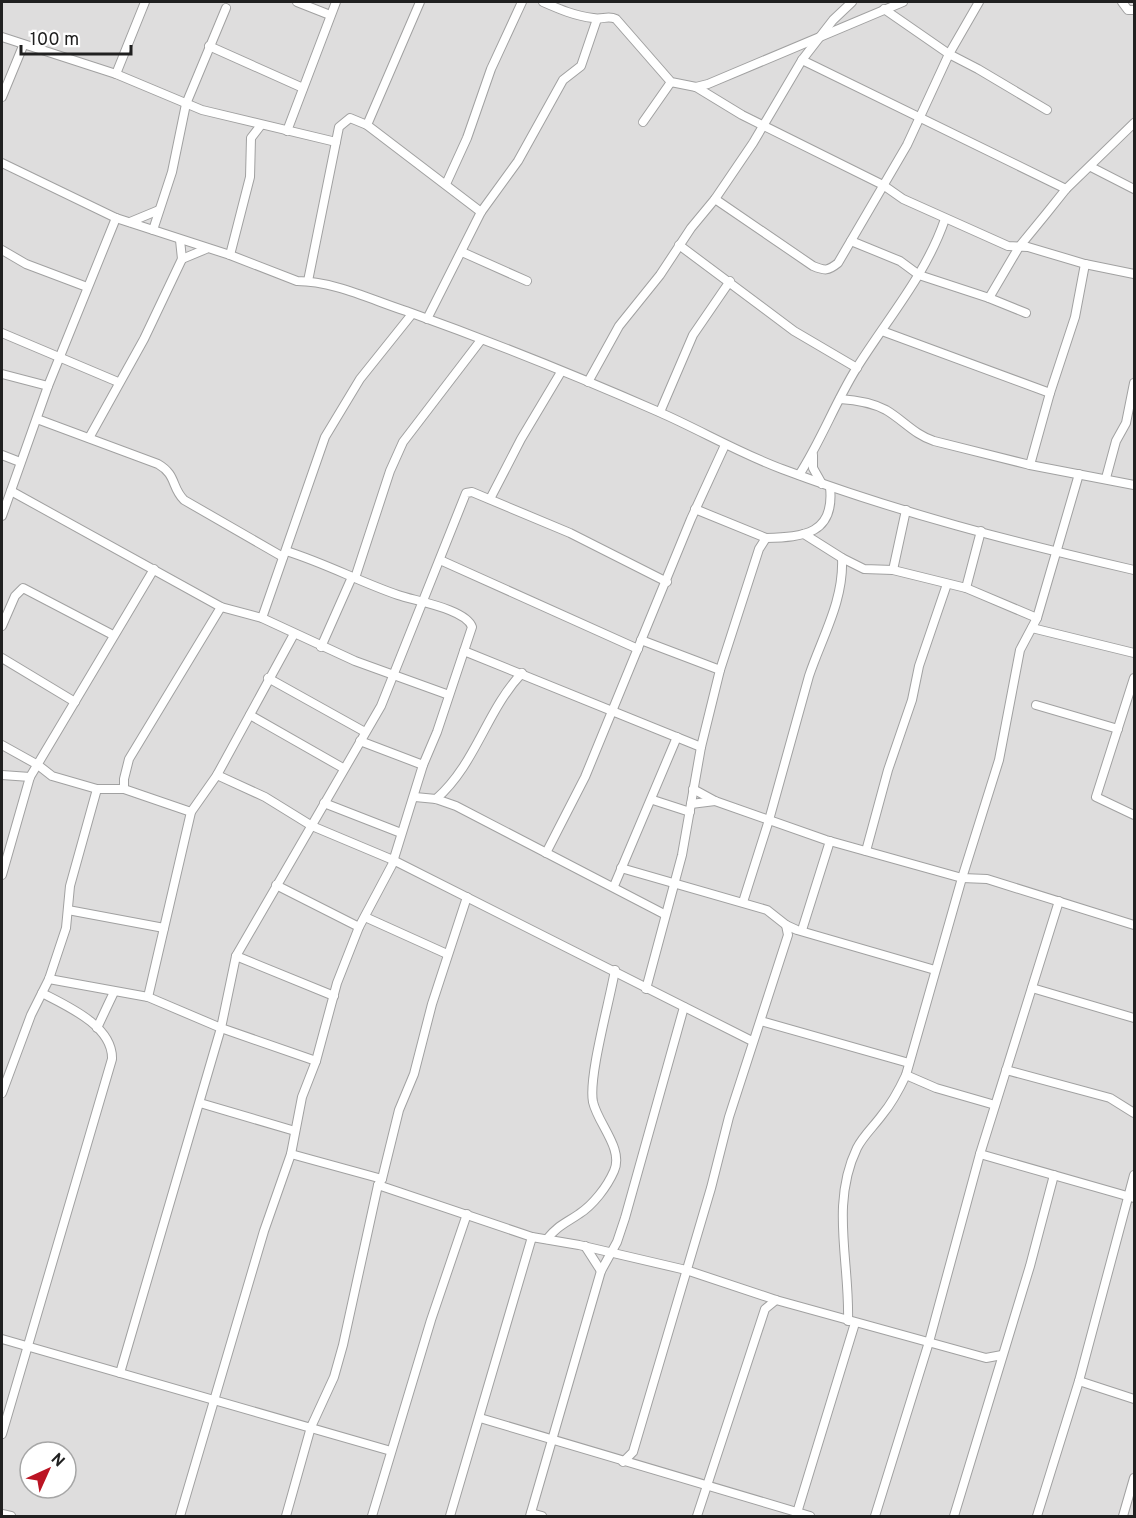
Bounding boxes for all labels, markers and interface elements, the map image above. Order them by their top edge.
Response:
scale bar [21,18,130,56]
text: 100 m [30,29,79,52]
north arrow [18,1440,78,1500]
text: N [46,1450,68,1472]

